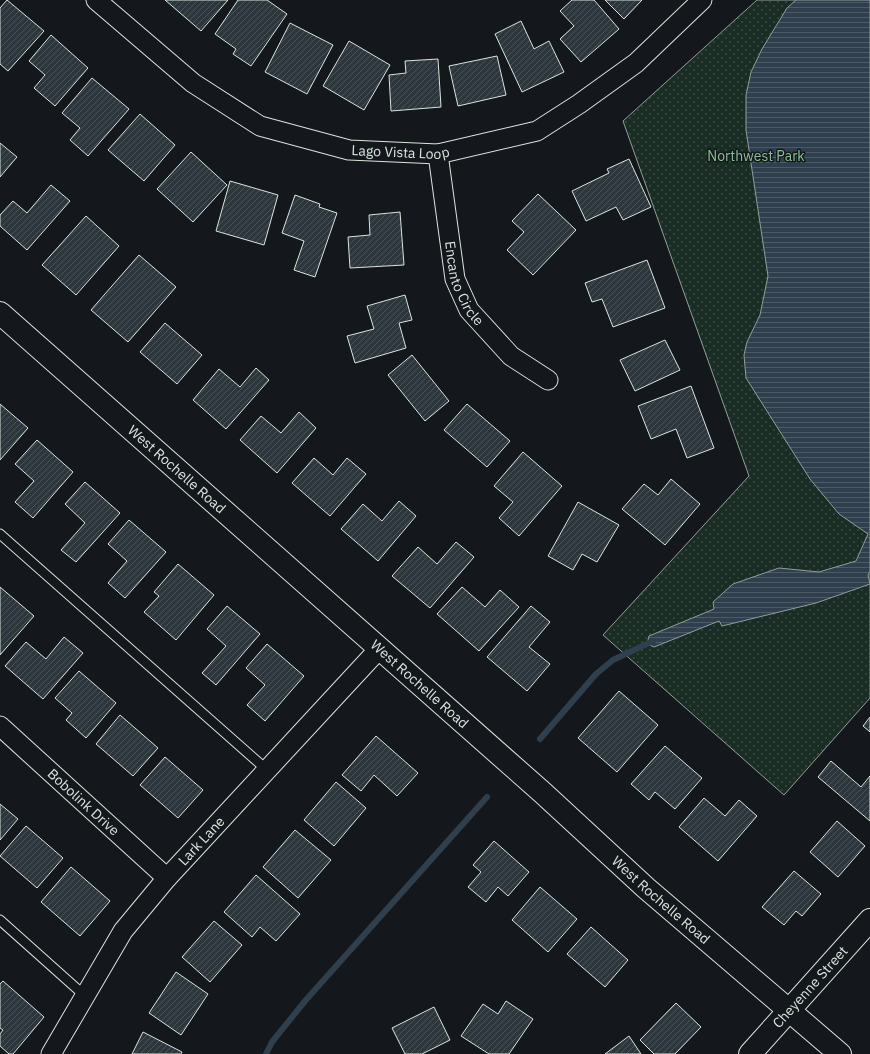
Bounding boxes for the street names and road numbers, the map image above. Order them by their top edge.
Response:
street label: Lago Vista Loop [351,141,451,163]
street label: Encanto Circle [441,240,488,330]
street label: West Rochelle Road [124,421,230,517]
street label: West Rochelle Road [367,636,472,732]
street label: Bobolink Drive [44,765,124,840]
street label: Lark Lane [174,812,229,869]
street label: West Rochelle Road [608,852,714,948]
street label: Cheyenne Street [769,942,852,1032]

